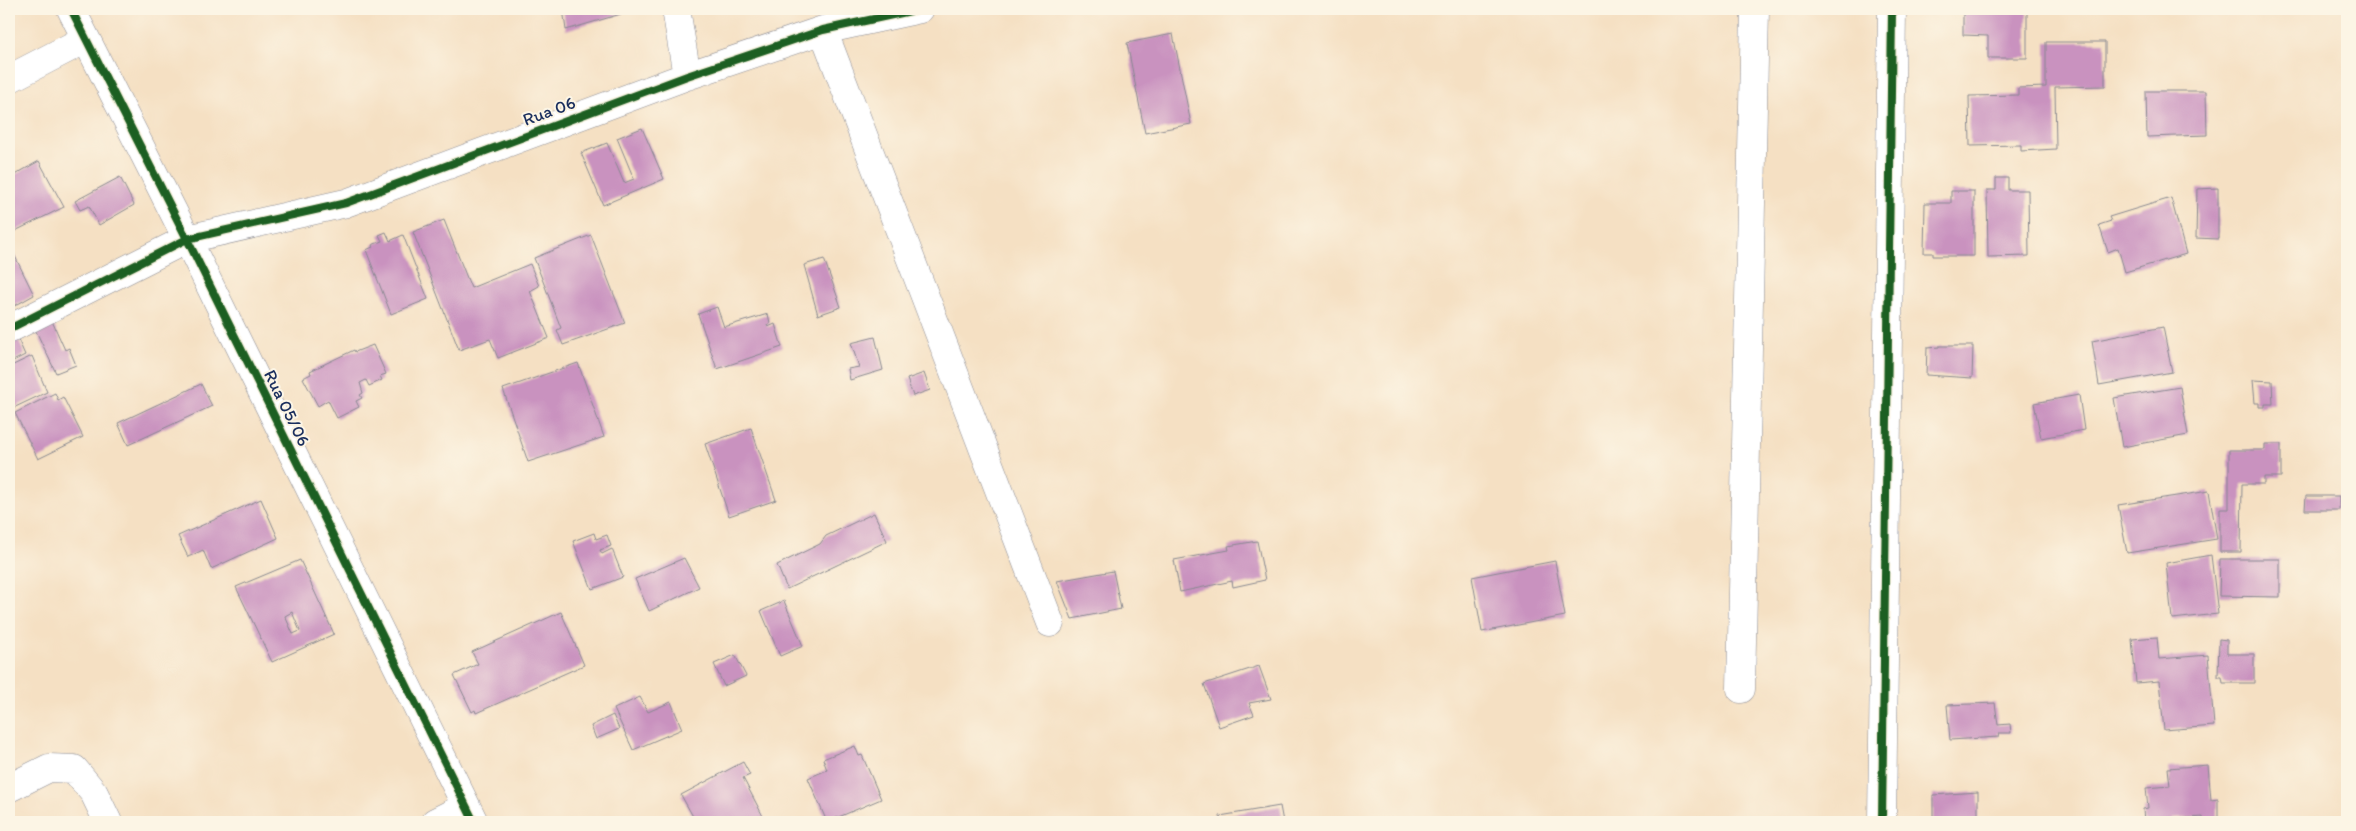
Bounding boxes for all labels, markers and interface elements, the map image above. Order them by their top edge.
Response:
street label: Rua 06 [520,91,578,131]
street label: Rua 05/06 [259,366,315,450]

